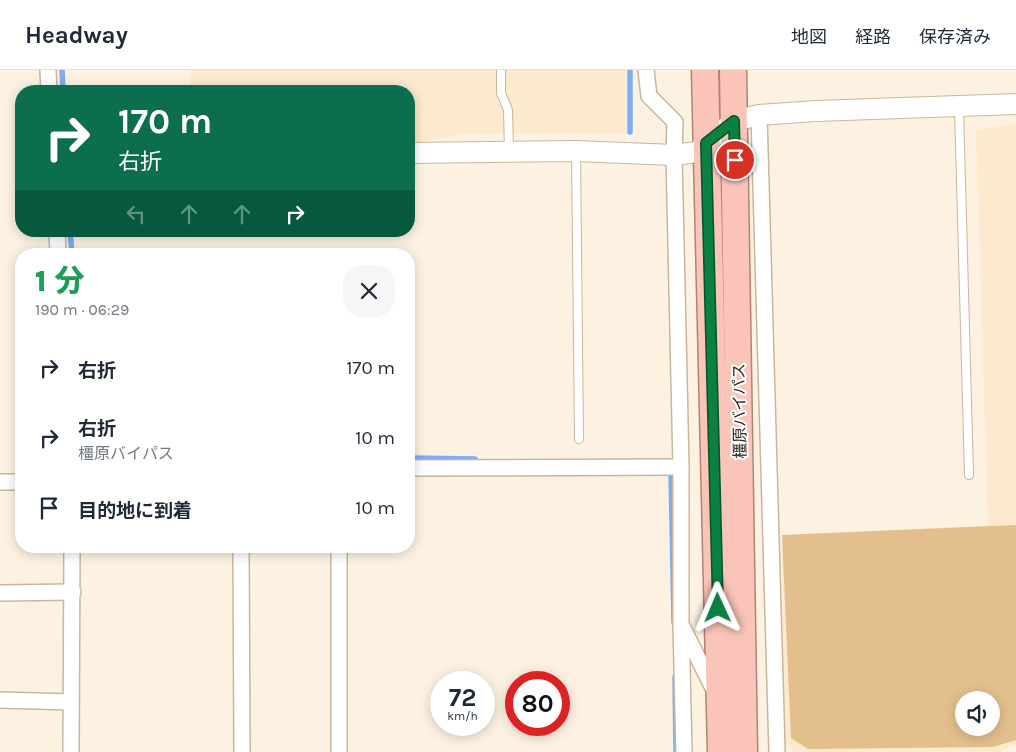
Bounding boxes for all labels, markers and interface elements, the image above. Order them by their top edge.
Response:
text: Headway [25,21,128,49]
text: 地図 [791,26,827,48]
text: 経路 [855,26,891,48]
text: 保存済み [919,26,991,48]
text: 170 m [118,101,212,142]
icon: right [35,105,100,170]
pin [714,139,756,181]
icon: arrive [721,146,749,174]
text: 右折 [118,149,162,175]
icon: left [122,200,150,228]
icon: ahead [175,200,203,228]
icon: ahead [228,200,256,228]
icon: right [281,200,309,228]
text: 1 分 [35,263,85,299]
button: close [343,265,395,317]
text: 190 m · 06:29 [35,300,129,319]
icon: right [35,354,63,382]
text: 170 m [346,357,395,379]
text: 右折 [78,360,116,382]
street label: 橿原バイパス [729,363,750,459]
text: 右折 [78,418,116,440]
icon: right [35,424,63,452]
text: 10 m [355,427,395,449]
text: 橿原バイパス [78,444,174,463]
icon: arrive [35,494,63,522]
text: 10 m [355,497,395,519]
text: 目的地に到着 [78,500,192,522]
position arrow [691,581,743,633]
speed limit sign: 80 [505,671,570,736]
text: 72 [449,683,476,712]
map controls [955,691,1000,736]
button: sound [955,691,1000,736]
text: km/h [447,709,478,723]

